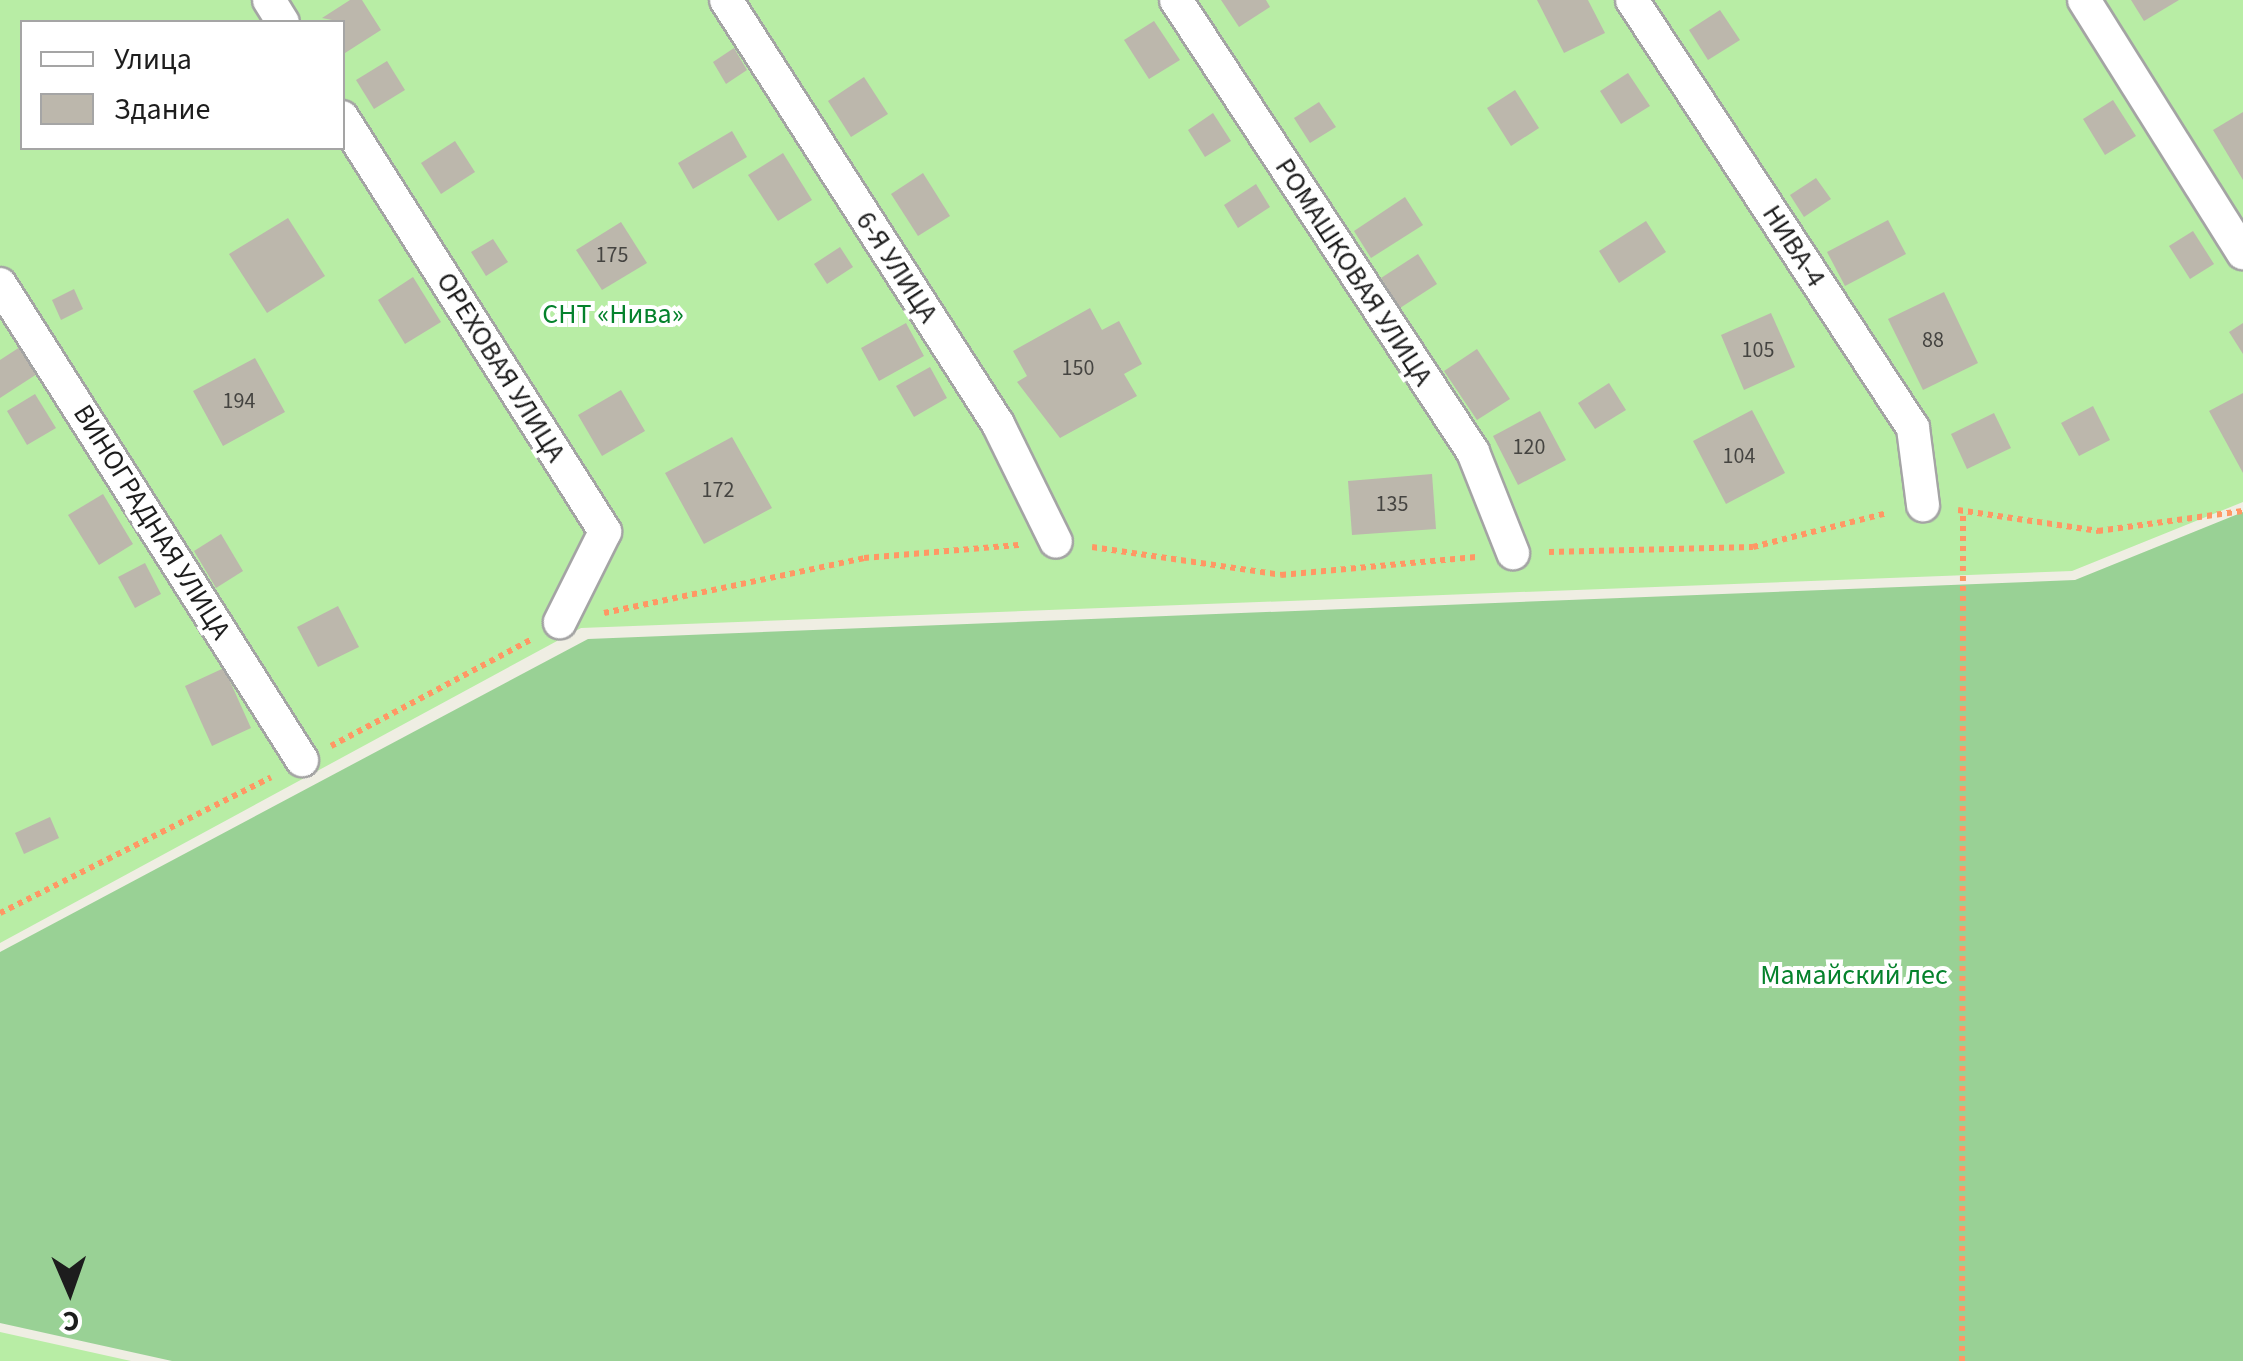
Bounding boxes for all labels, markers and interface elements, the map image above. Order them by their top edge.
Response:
legend [20,20,345,150]
text: Улица [114,38,192,81]
text: Здание [114,88,210,131]
street label: РОМАШКОВАЯ УЛИЦА [1268,152,1440,392]
street label: НИВА-4 [1755,199,1833,293]
street label: 6-Я УЛИЦА [849,205,945,329]
house number: 175 [596,243,628,269]
street label: ОРЕХОВАЯ УЛИЦА [429,266,573,468]
park label: СНТ «Нива» [542,297,684,331]
house number: 88 [1922,328,1944,354]
house number: 105 [1742,338,1774,364]
house number: 150 [1062,356,1094,382]
house number: 194 [223,389,255,415]
street label: ВИНОГРАДНАЯ УЛИЦА [66,398,238,646]
house number: 120 [1513,435,1545,461]
house number: 104 [1723,444,1755,470]
house number: 172 [702,478,734,504]
house number: 135 [1376,492,1408,518]
park label: Мамайский лес [1760,958,1948,992]
north arrow [20,1241,120,1341]
text: С [62,1301,80,1341]

